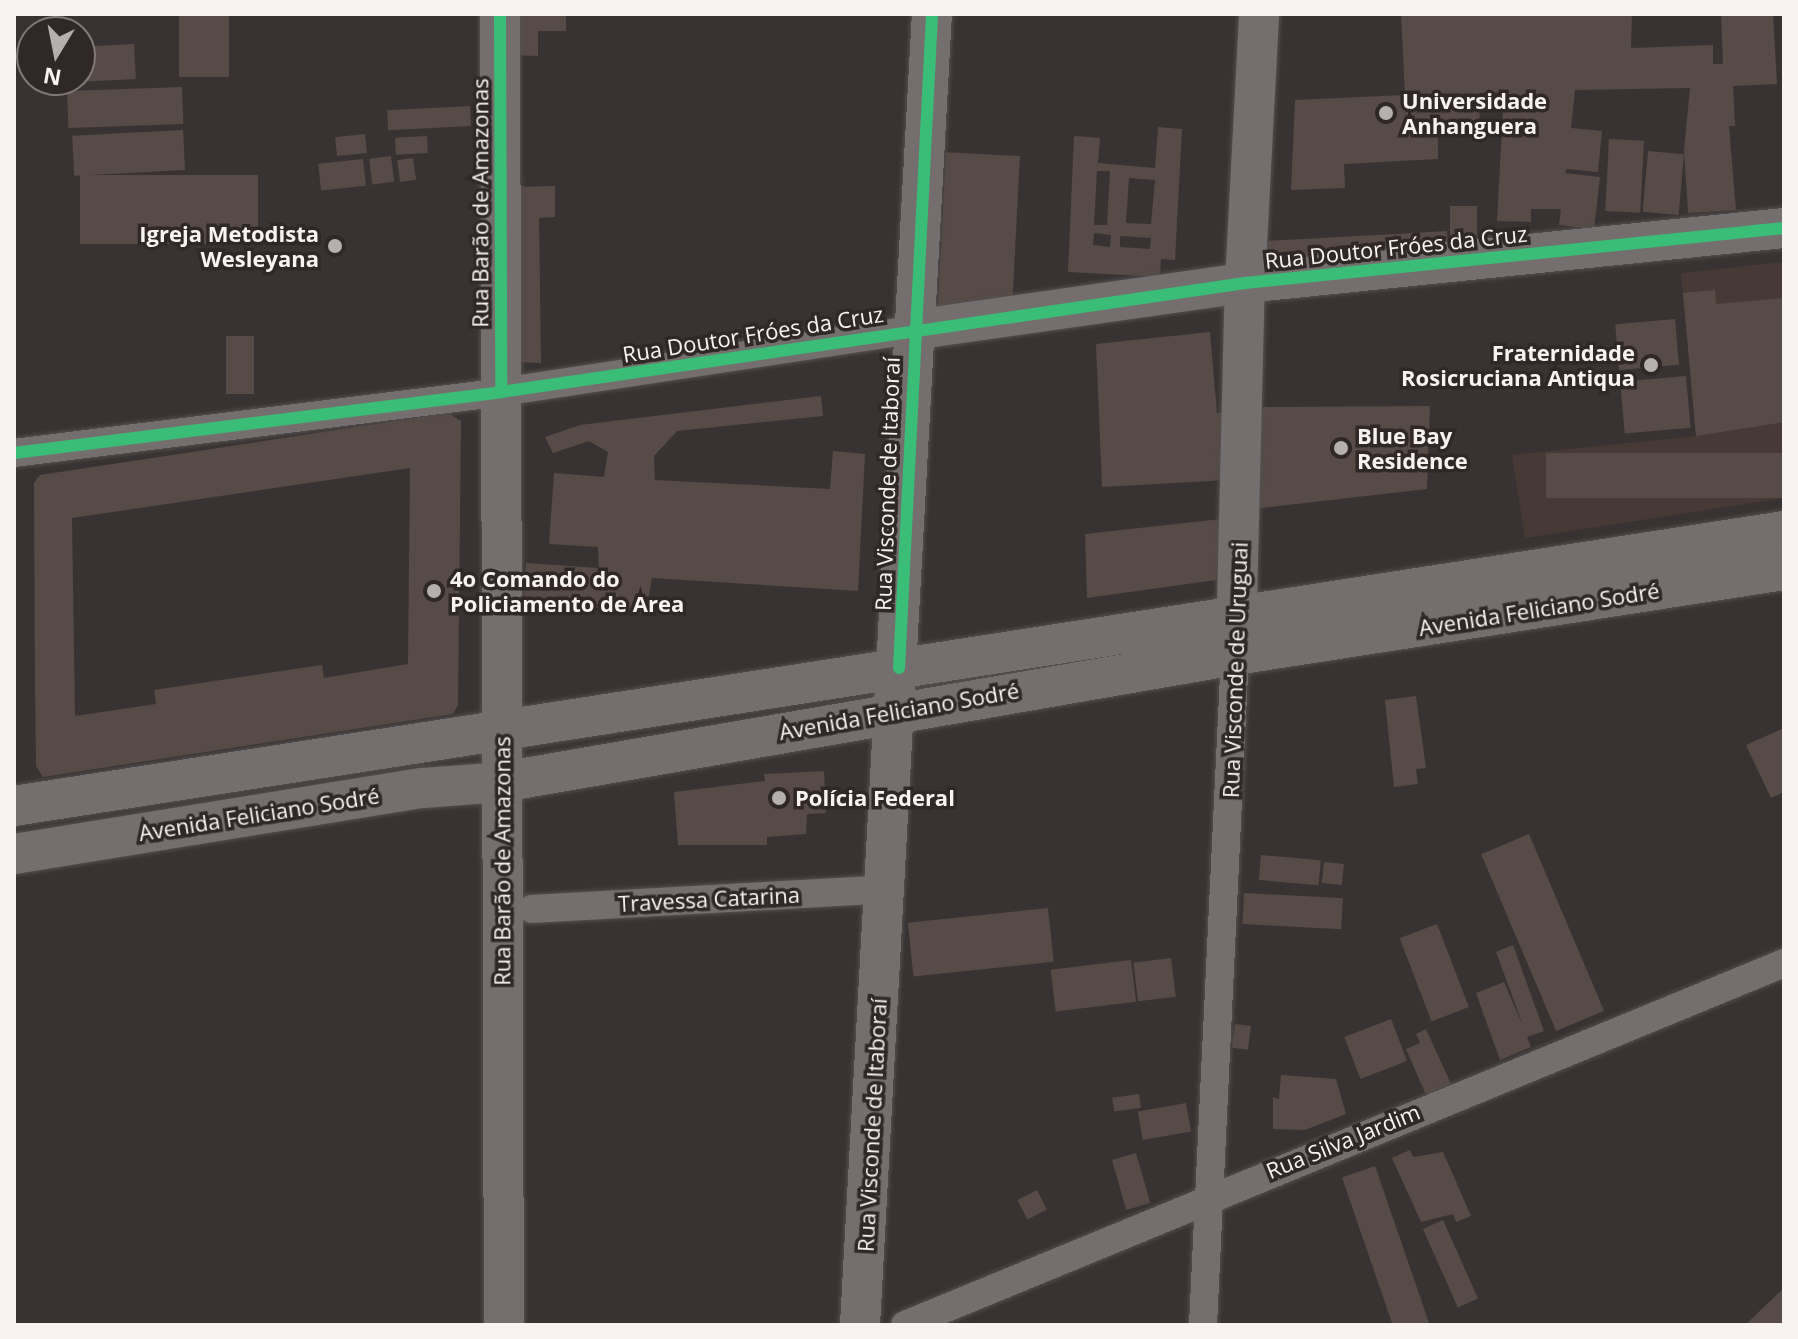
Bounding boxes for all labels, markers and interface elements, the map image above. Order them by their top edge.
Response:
north arrow [16,16,96,96]
text: N [41,61,64,94]
street label: Rua Barão de Amazonas [467,78,493,328]
place label: Universidade Anhanguera [1402,87,1547,138]
marker: Universidade Anhanguera [1377,104,1395,122]
place label: Igreja Metodista Wesleyana [139,220,319,272]
street label: Rua Doutor Fróes da Cruz [1264,220,1528,274]
marker: Igreja Metodista Wesleyana [326,237,344,255]
street label: Rua Doutor Fróes da Cruz [621,300,885,368]
place label: Fraternidade Rosicruciana Antiqua [1401,339,1635,390]
marker: Fraternidade Rosicruciana Antiqua [1642,356,1660,374]
street label: Rua Visconde de Itaboraí [869,357,905,611]
place label: Blue Bay Residence [1357,422,1468,474]
marker: Blue Bay Residence [1332,439,1350,457]
street label: Rua Visconde de Uruguai [1217,542,1253,798]
place label: 4o Comando do Policiamento de Area [450,565,684,616]
street label: Avenida Feliciano Sodré [1417,577,1661,641]
marker: 4o Comando do Policiamento de Area [425,582,443,600]
street label: Avenida Feliciano Sodré [777,677,1021,745]
street label: Rua Barão de Amazonas [489,736,515,986]
street label: Avenida Feliciano Sodré [137,782,381,846]
place label: Polícia Federal [795,785,955,811]
marker: Polícia Federal [770,789,788,807]
street label: Travessa Catarina [617,881,801,917]
street label: Rua Visconde de Itaboraí [852,997,892,1253]
street label: Rua Silva Jardim [1262,1098,1424,1184]

